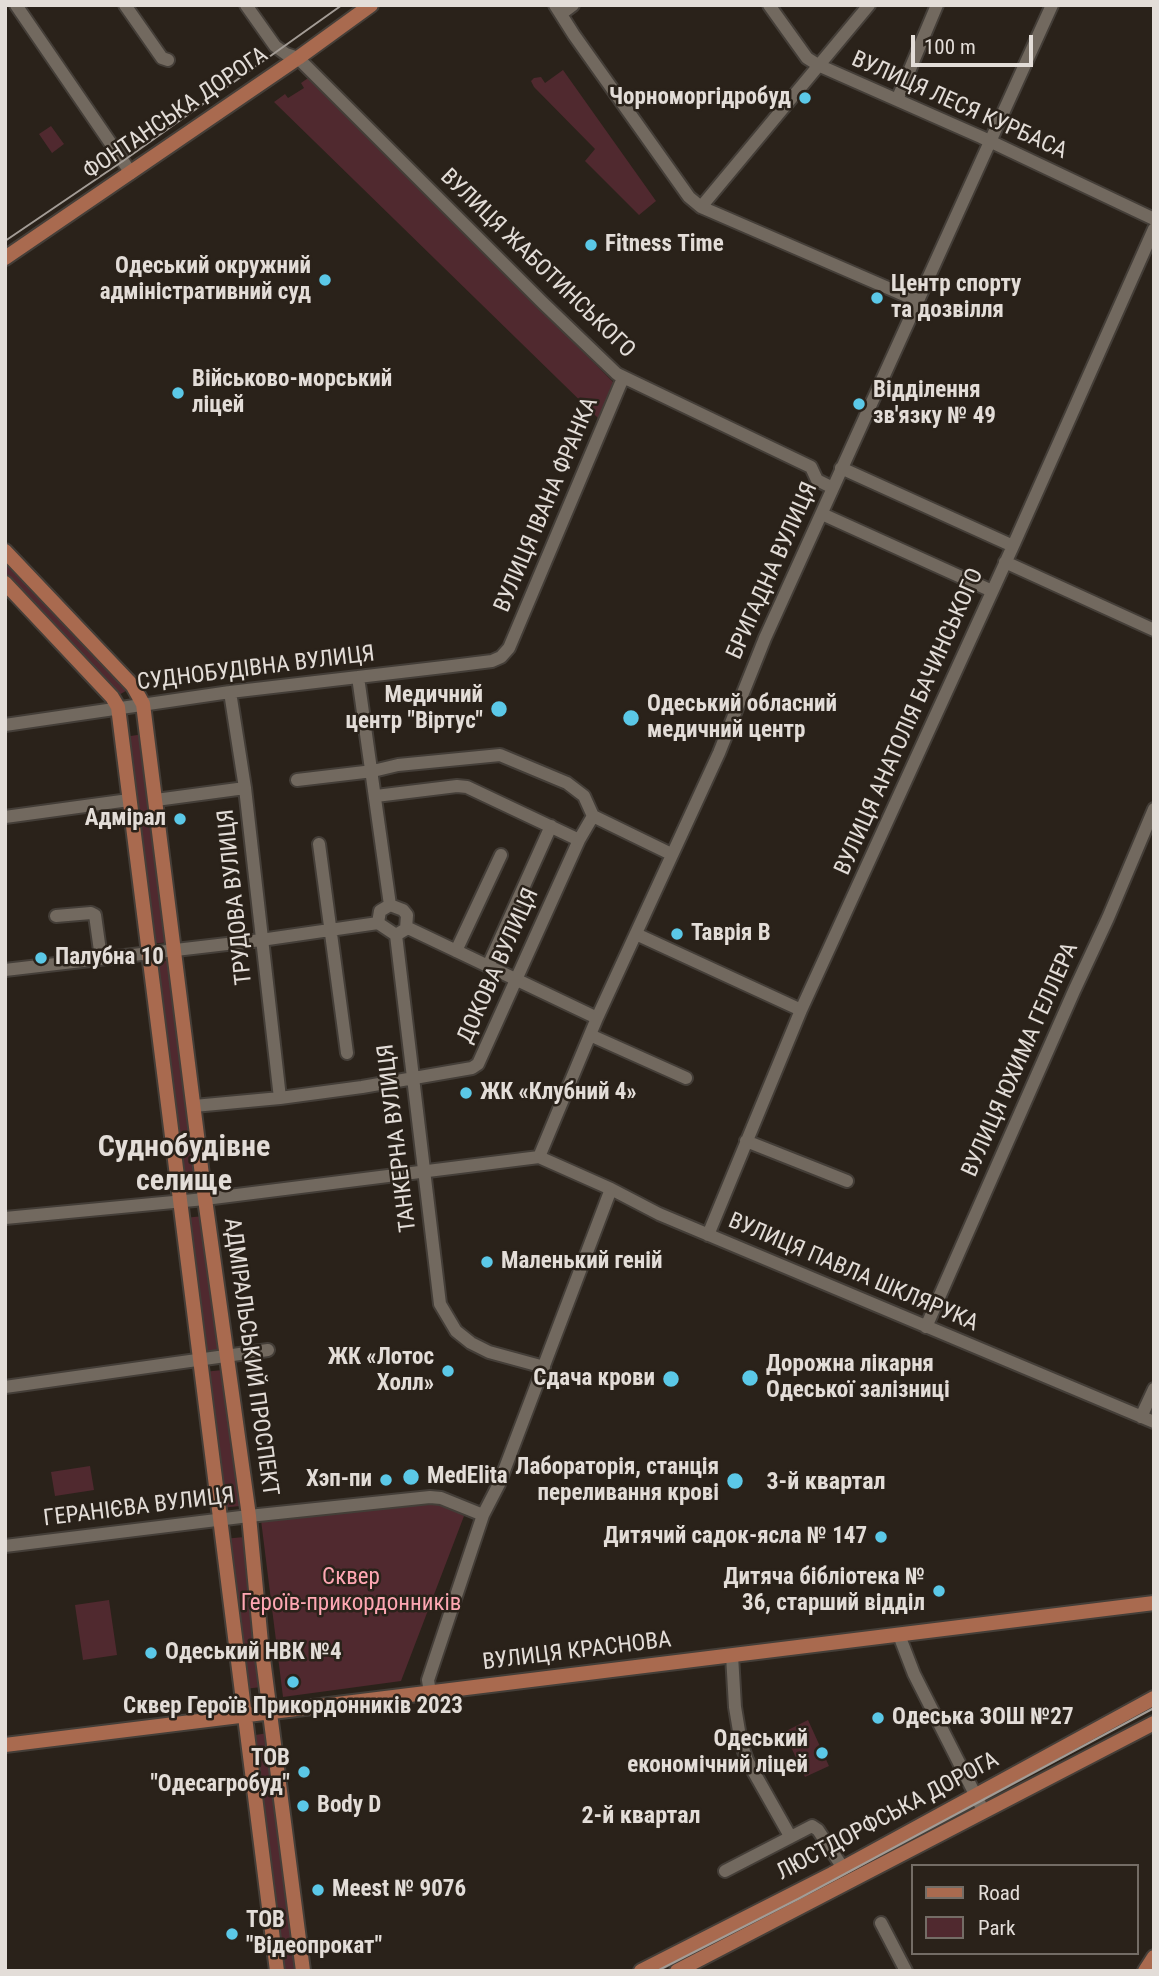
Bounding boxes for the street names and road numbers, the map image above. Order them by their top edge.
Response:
street label: ФОНТАНСЬКА ДОРОГА [78,42,274,186]
street label: ВУЛИЦЯ ЛЕСЯ КУРБАСА [847,46,1071,166]
street label: ВУЛИЦЯ ЖАБОТИНСЬКОГО [434,164,640,364]
street label: ВУЛИЦЯ ІВАНА ФРАНКА [489,393,605,617]
street label: БРИГАДНА ВУЛИЦЯ [722,478,824,664]
street label: ВУЛИЦЯ АНАТОЛІЯ БАЧИНСЬКОГО [830,564,990,880]
street label: СУДНОБУДІВНА ВУЛИЦЯ [136,641,376,697]
street label: ТРУДОВА ВУЛИЦЯ [213,808,259,986]
street label: ДОКОВА ВУЛИЦЯ [452,884,546,1048]
street label: ВУЛИЦЯ ЮХИМА ГЕЛЛЕРА [957,939,1085,1181]
street label: ТАНКЕРНА ВУЛИЦЯ [373,1042,423,1234]
street label: ВУЛИЦЯ ПАВЛА ШКЛЯРУКА [724,1208,982,1338]
street label: АДМІРАЛЬСЬКИЙ ПРОСПЕКТ [217,1216,283,1498]
street label: ГЕРАНІЄВА ВУЛИЦЯ [42,1483,236,1533]
street label: ВУЛИЦЯ КРАСНОВА [481,1627,673,1677]
street label: ЛЮСТДОРФСЬКА ДОРОГА [772,1747,1004,1887]

